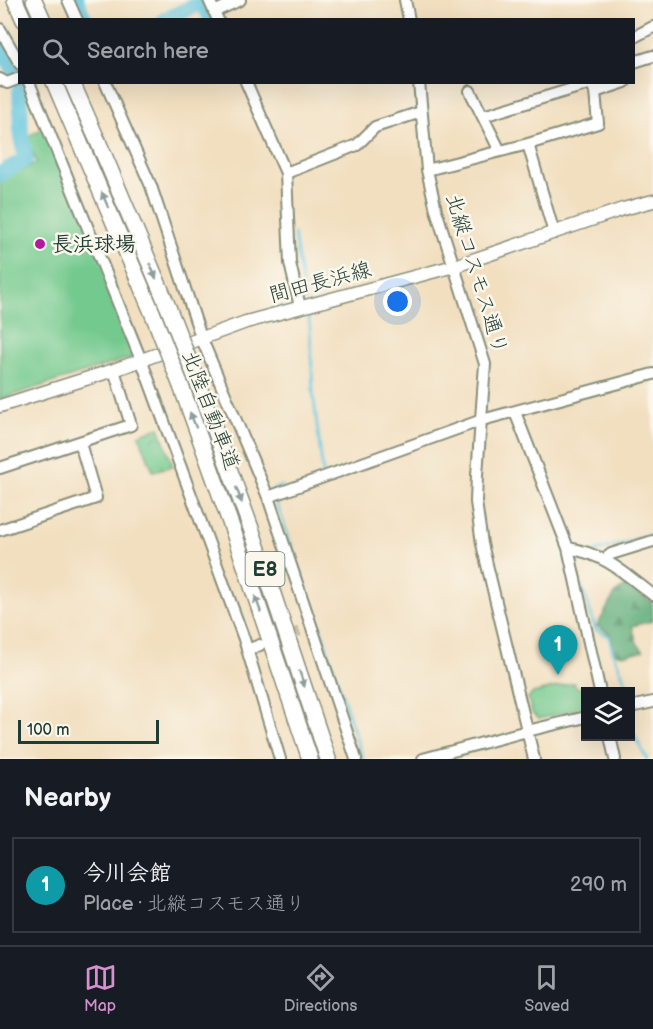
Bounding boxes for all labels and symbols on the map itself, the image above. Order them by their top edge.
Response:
one-way arrow [100,191,110,209]
street label: 北縦コスモス通り [440,191,513,358]
place label: 長浜球場 [52,232,136,257]
marker: 長浜球場 [33,237,47,251]
street label: 間田長浜線 [266,257,374,308]
one-way arrow [149,262,158,280]
your location [383,287,412,316]
street label: 北陸自動車道 [176,347,245,473]
one-way arrow [188,411,198,429]
one-way arrow [235,486,244,504]
road number: E8 [246,552,284,586]
one-way arrow [253,595,263,613]
pin: 1 [538,626,578,675]
one-way arrow [298,670,307,688]
scale bar [18,717,159,744]

